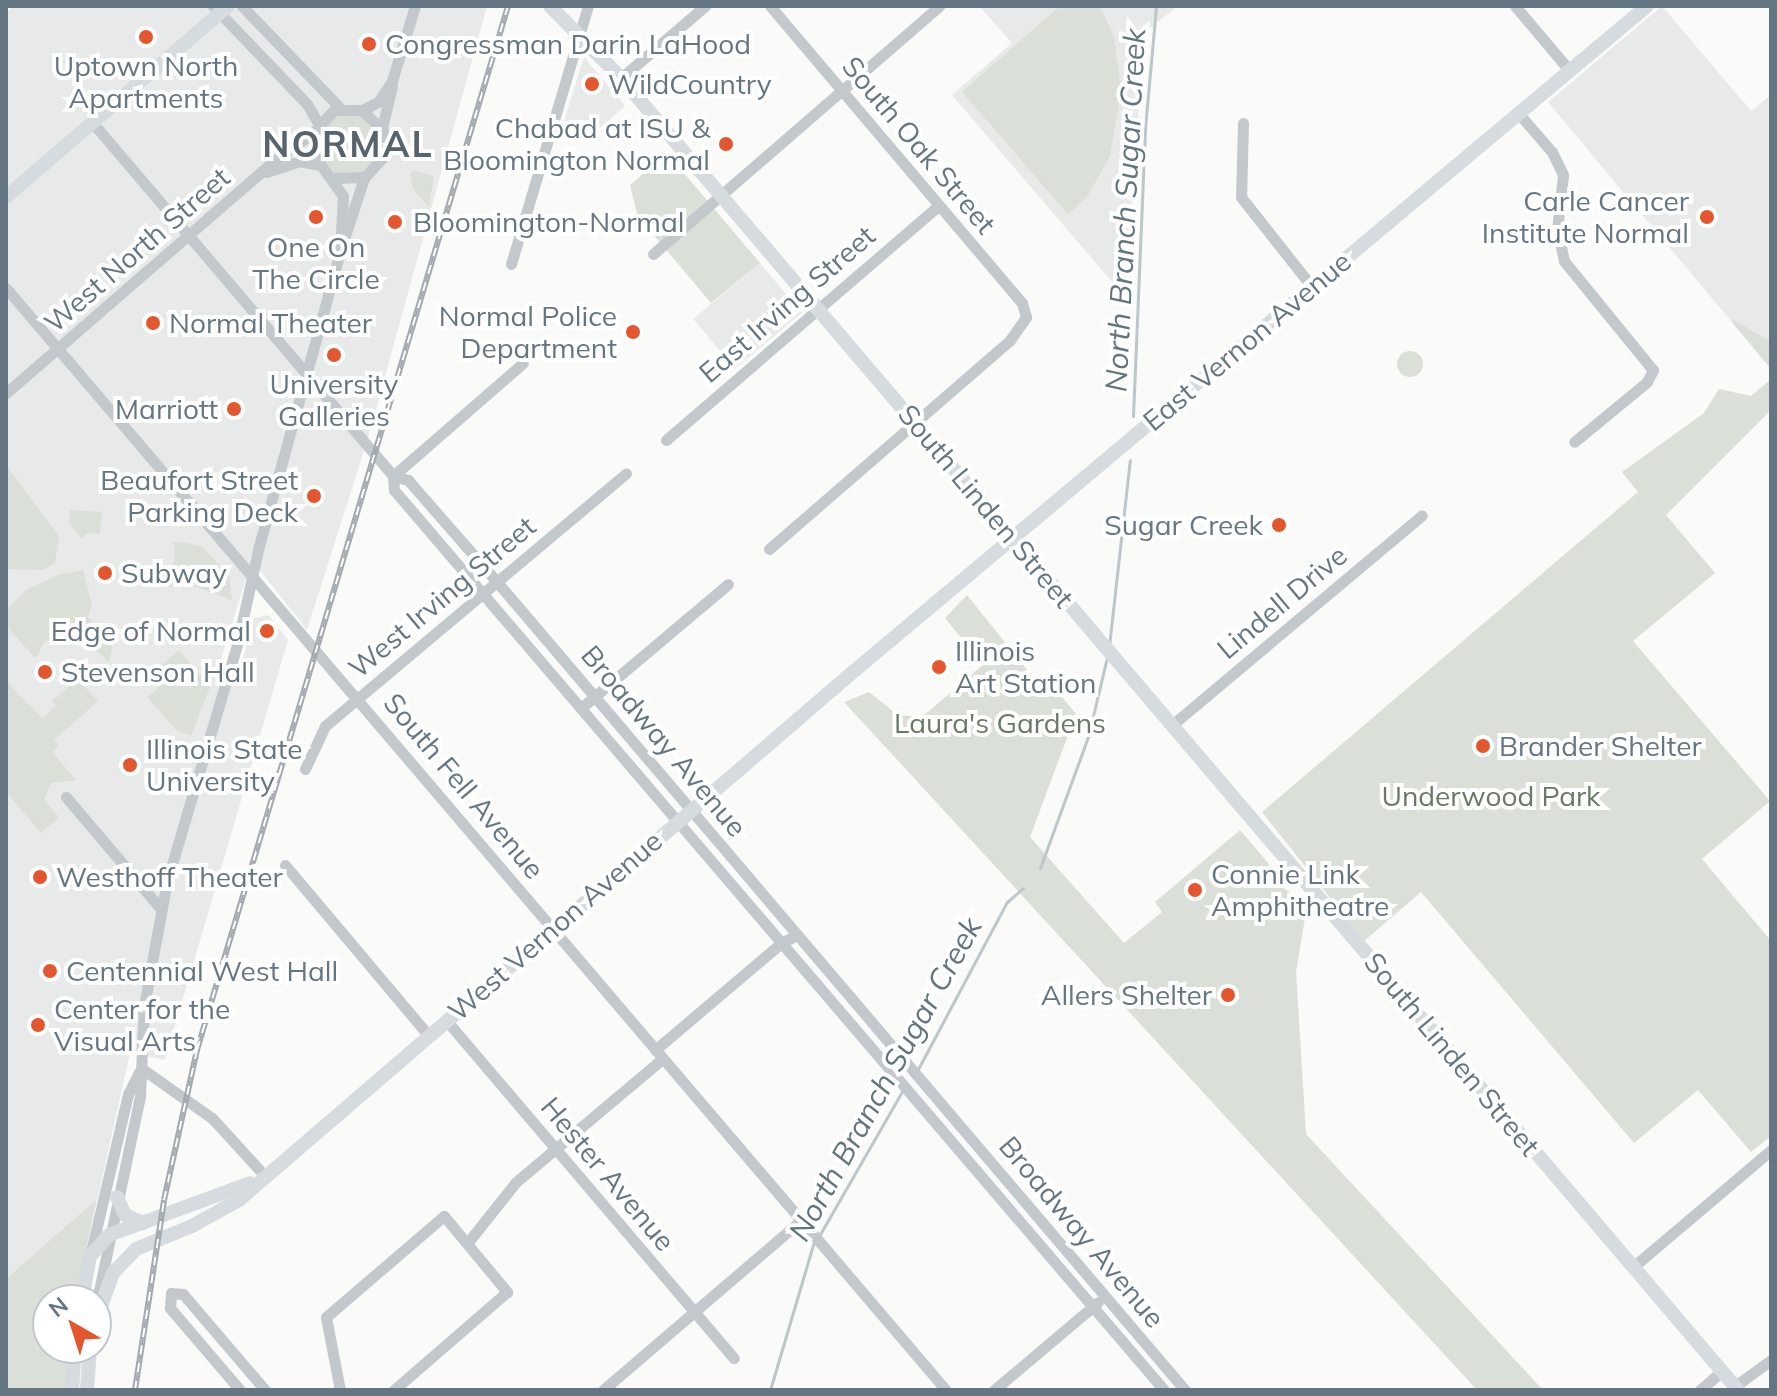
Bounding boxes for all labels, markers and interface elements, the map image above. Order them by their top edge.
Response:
place label: Congressman Darin LaHood [385,27,751,61]
water label: North Branch Sugar Creek [1097,27,1153,393]
marker: Uptown North Apartments [137,28,155,46]
marker: Congressman Darin LaHood [360,35,378,53]
place label: Uptown North Apartments [54,49,238,115]
street label: South Oak Street [835,50,1003,240]
place label: WildCountry [608,67,772,101]
marker: WildCountry [583,75,601,93]
place label: Chabad at ISU & Bloomington Normal [443,111,710,177]
district label: NORMAL [262,122,434,166]
marker: Chabad at ISU & Bloomington Normal [717,135,735,153]
street label: West North Street [38,160,236,340]
place label: Carle Cancer Institute Normal [1482,184,1689,250]
place label: Bloomington-Normal [413,205,684,239]
marker: Carle Cancer Institute Normal [1696,206,1718,228]
marker: One On The Circle [307,208,325,226]
marker: Bloomington-Normal [384,211,406,233]
street label: East Irving Street [692,219,882,389]
place label: One On The Circle [252,230,380,296]
street label: East Vernon Avenue [1136,244,1358,438]
place label: Normal Police Department [439,299,617,365]
place label: Normal Theater [169,306,372,340]
marker: Normal Theater [144,314,162,332]
marker: Normal Police Department [624,323,642,341]
marker: University Galleries [325,346,343,364]
place label: University Galleries [270,367,398,433]
place label: Marriott [115,392,218,426]
street label: South Linden Street [891,398,1081,614]
marker: Marriott [225,400,243,418]
place label: Beaufort Street Parking Deck [100,463,298,529]
marker: Beaufort Street Parking Deck [305,487,323,505]
place label: Sugar Creek [1104,508,1263,542]
street label: West Irving Street [342,509,542,685]
marker: Sugar Creek [1270,516,1288,534]
street label: Lindell Drive [1210,538,1354,666]
place label: Subway [121,556,227,590]
marker: Subway [96,564,114,582]
place label: Edge of Normal [51,614,251,648]
marker: Edge of Normal [258,622,276,640]
place label: Illinois Art Station [955,634,1096,700]
street label: Broadway Avenue [574,639,754,843]
place label: Stevenson Hall [61,655,255,689]
marker: Illinois Art Station [930,658,948,676]
marker: Stevenson Hall [36,663,54,681]
street label: South Fell Avenue [377,686,551,886]
park label: Laura's Gardens [894,706,1106,740]
place label: Brander Shelter [1499,729,1702,763]
place label: Illinois State University [146,732,302,798]
marker: Brander Shelter [1474,737,1492,755]
marker: Illinois State University [121,756,139,774]
park label: Underwood Park [1381,779,1601,813]
street label: West Vernon Avenue [441,824,669,1028]
place label: Connie Link Amphitheatre [1211,857,1389,923]
place label: Westhoff Theater [56,860,283,894]
marker: Westhoff Theater [31,868,49,886]
marker: Connie Link Amphitheatre [1186,881,1204,899]
water label: North Branch Sugar Creek [781,911,989,1247]
street label: South Linden Street [1357,946,1547,1162]
place label: Centennial West Hall [66,954,338,988]
marker: Centennial West Hall [41,962,59,980]
place label: Allers Shelter [1041,978,1212,1012]
marker: Allers Shelter [1219,986,1237,1004]
place label: Center for the Visual Arts [54,992,230,1058]
marker: Center for the Visual Arts [29,1016,47,1034]
street label: Hester Avenue [534,1090,682,1258]
street label: Broadway Avenue [992,1130,1172,1334]
north arrow [32,1284,112,1364]
text: N [43,1291,73,1323]

